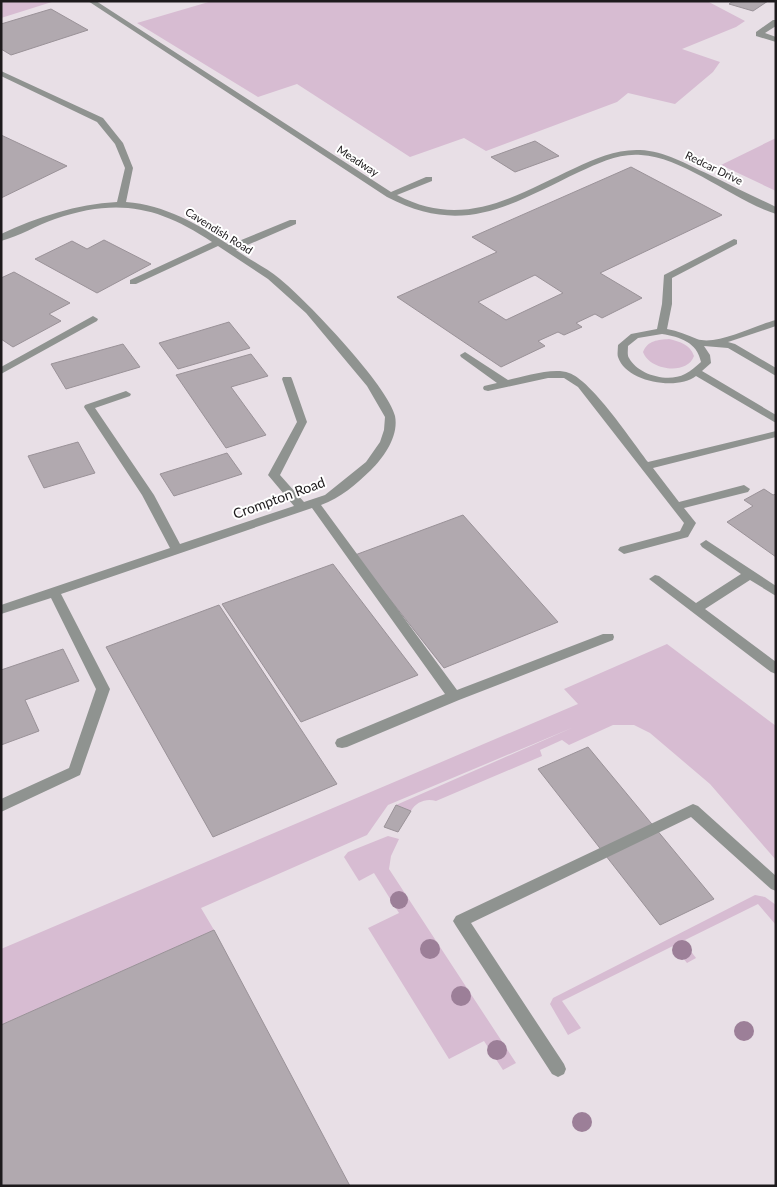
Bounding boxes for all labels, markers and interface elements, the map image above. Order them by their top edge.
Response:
street label: Meadway [335,142,382,179]
street label: Redcar Drive [683,148,745,187]
street label: Cavendish Road [183,205,255,257]
street label: Crompton Road [230,473,327,522]

